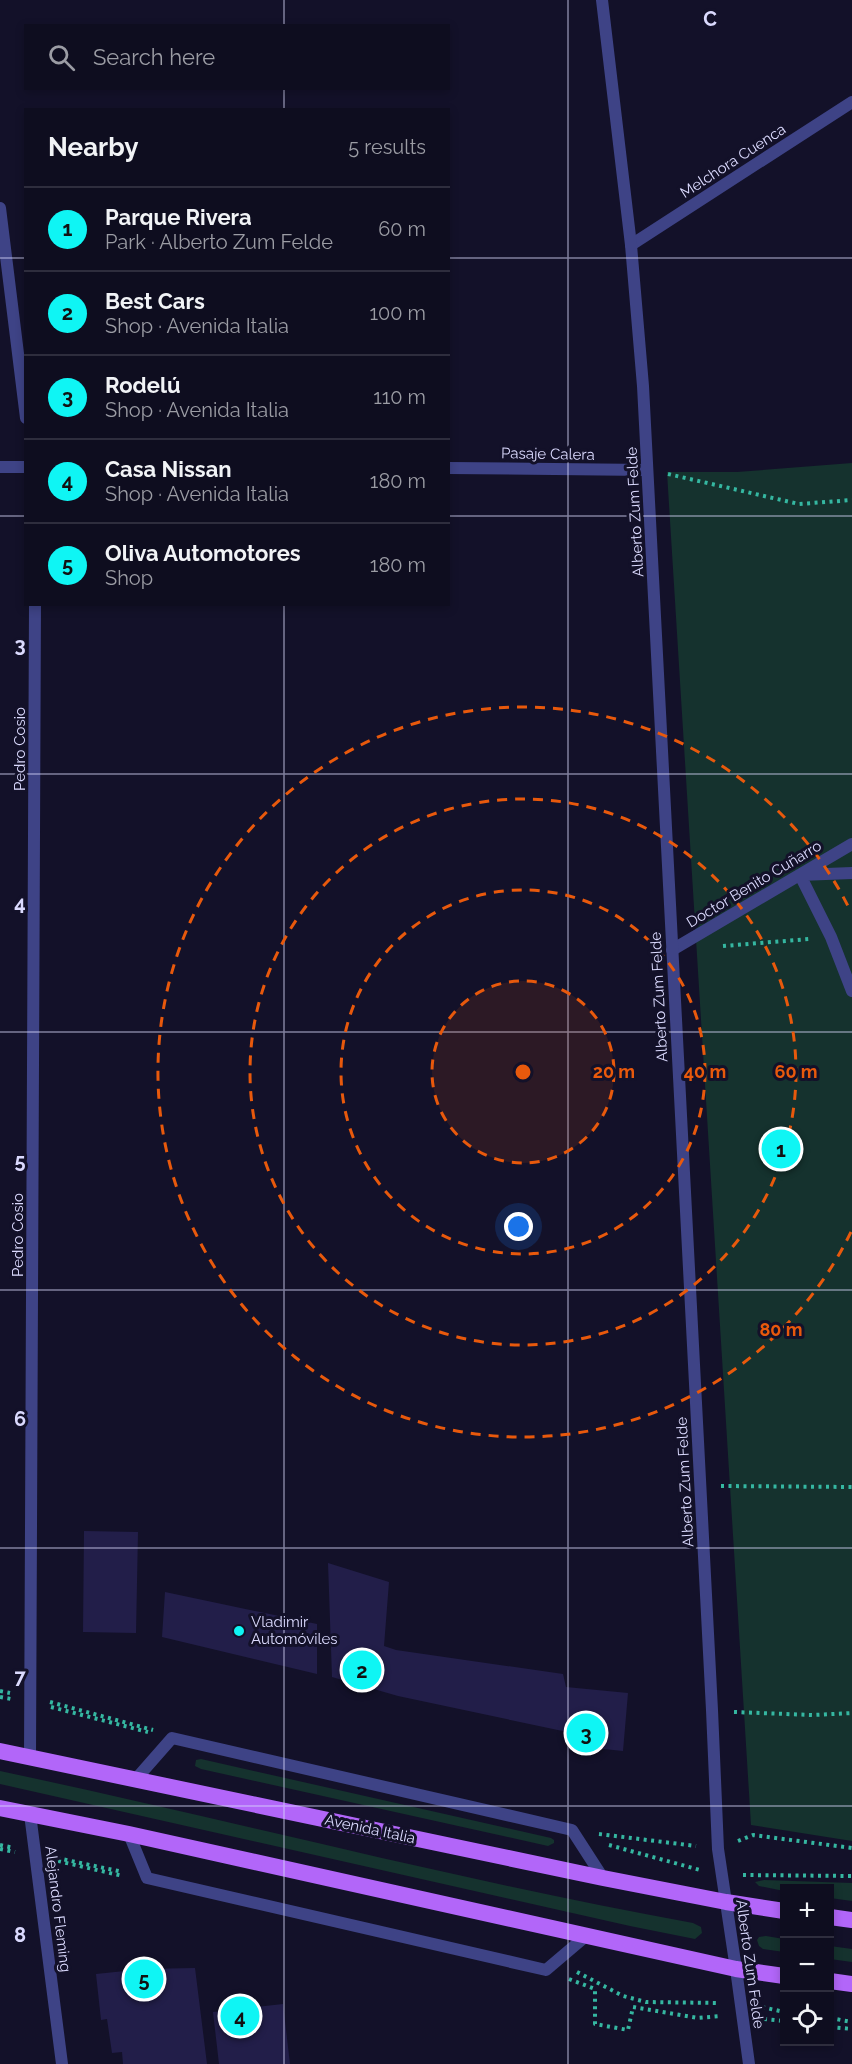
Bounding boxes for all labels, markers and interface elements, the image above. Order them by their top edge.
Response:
text: C [703,7,717,31]
search box [24,24,450,90]
icon: search [45,41,78,74]
text: Search here [93,44,215,70]
street label: Melchora Cuenca [677,120,789,202]
text: Nearby [48,132,138,162]
text: 5 results [348,135,426,159]
text: Parque Rivera [105,204,252,230]
text: 1 [63,217,72,241]
text: 60 m [378,217,426,241]
text: Park · Alberto Zum Felde [105,230,333,254]
text: Best Cars [105,288,205,314]
text: 2 [62,301,73,325]
text: 100 m [369,301,426,325]
text: Shop · Avenida Italia [105,314,289,338]
text: Rodelú [105,372,181,398]
text: 3 [62,385,73,409]
text: 110 m [373,385,426,409]
text: Shop · Avenida Italia [105,398,289,422]
street label: Pasaje Calera [501,444,595,464]
street label: Alberto Zum Felde [623,446,647,578]
text: Casa Nissan [105,456,232,482]
text: 4 [62,469,73,493]
text: 180 m [370,469,426,493]
text: Shop · Avenida Italia [105,482,289,506]
text: Oliva Automotores [105,540,301,566]
text: 5 [62,553,73,577]
text: 180 m [370,553,426,577]
text: Shop [105,566,153,590]
text: 3 [14,633,26,657]
street label: Pedro Cosio [11,707,29,791]
street label: Doctor Benito Cuñarro [683,837,825,931]
text: 4 [14,891,26,915]
street label: Alberto Zum Felde [647,931,671,1063]
text: 20 m [593,1061,635,1082]
text: 40 m [684,1061,726,1082]
text: 60 m [774,1061,818,1082]
centre of rings [513,1062,533,1082]
pin: 1 [762,1126,800,1172]
text: 5 [14,1149,26,1173]
street label: Pedro Cosio [9,1193,27,1277]
your location [504,1212,533,1241]
text: 80 m [759,1319,803,1340]
text: 6 [14,1407,26,1431]
street label: Alberto Zum Felde [673,1416,697,1548]
place label: Vladimir Automóviles [251,1613,338,1648]
marker: Vladimir Automóviles [232,1624,246,1638]
pin: 2 [342,1648,382,1692]
text: 7 [14,1665,26,1689]
pin: 3 [566,1710,606,1756]
street label: Avenida Italia [323,1811,417,1847]
street label: Alejandro Fleming [41,1845,75,1973]
map controls [780,1884,834,2046]
button: + [780,1884,834,1938]
street label: Alberto Zum Felde [732,1898,768,2030]
text: 8 [14,1923,26,1947]
button: − [780,1938,834,1992]
pin: 5 [124,1956,164,2002]
button: locate [780,1992,834,2046]
pin: 4 [220,1994,260,2038]

